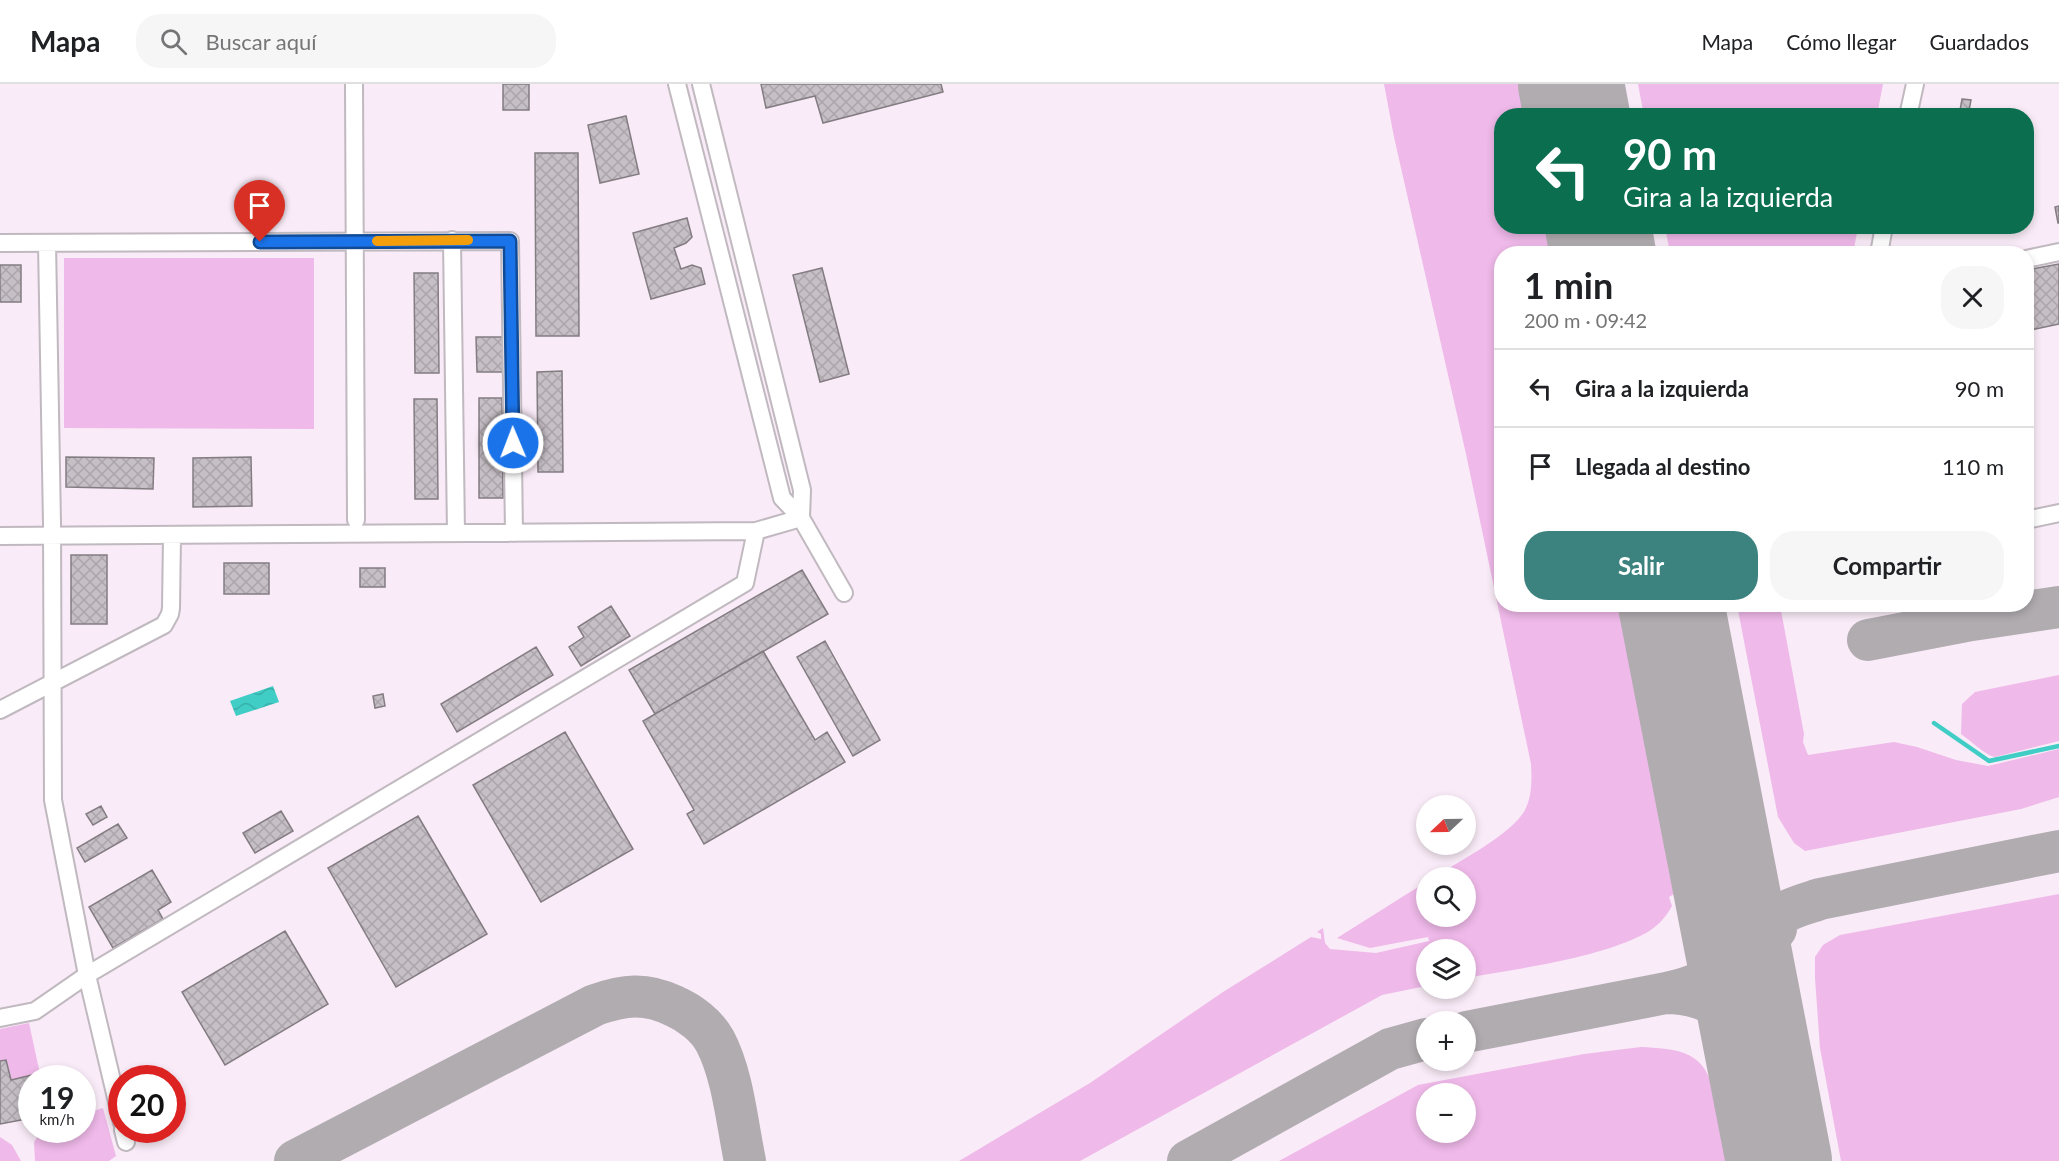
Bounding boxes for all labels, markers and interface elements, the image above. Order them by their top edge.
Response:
search box [136,14,556,68]
text: Mapa [30,24,100,58]
icon: search [157,25,190,58]
text: Buscar aquí [205,28,317,55]
text: Mapa [1701,29,1753,54]
text: Cómo llegar [1786,29,1897,54]
text: Guardados [1930,29,2029,54]
text: 90 m [1623,129,1717,179]
icon: left [1524,132,1602,210]
pin [234,180,285,242]
text: Gira a la izquierda [1623,180,1833,213]
icon: arrive [243,189,276,222]
text: 1 min [1524,263,1613,307]
button: close [1941,266,2004,329]
text: 200 m · 09:42 [1524,308,1647,332]
icon: left [1524,372,1557,405]
text: Gira a la izquierda [1575,375,1749,402]
text: 90 m [1955,375,2004,402]
position arrow [481,411,545,475]
icon: arrive [1524,450,1557,483]
text: Llegada al destino [1575,453,1751,480]
text: 110 m [1942,453,2004,480]
button: Salir [1524,531,1758,600]
button: Compartir [1770,531,2004,600]
north arrow [1416,795,1476,855]
map controls [1416,795,1476,1143]
button: search [1416,867,1476,927]
button: layers [1416,939,1476,999]
button: + [1416,1011,1476,1071]
speed limit sign: 20 [108,1065,186,1143]
text: 19 [40,1079,74,1115]
button: − [1416,1083,1476,1143]
text: km/h [39,1110,75,1128]

